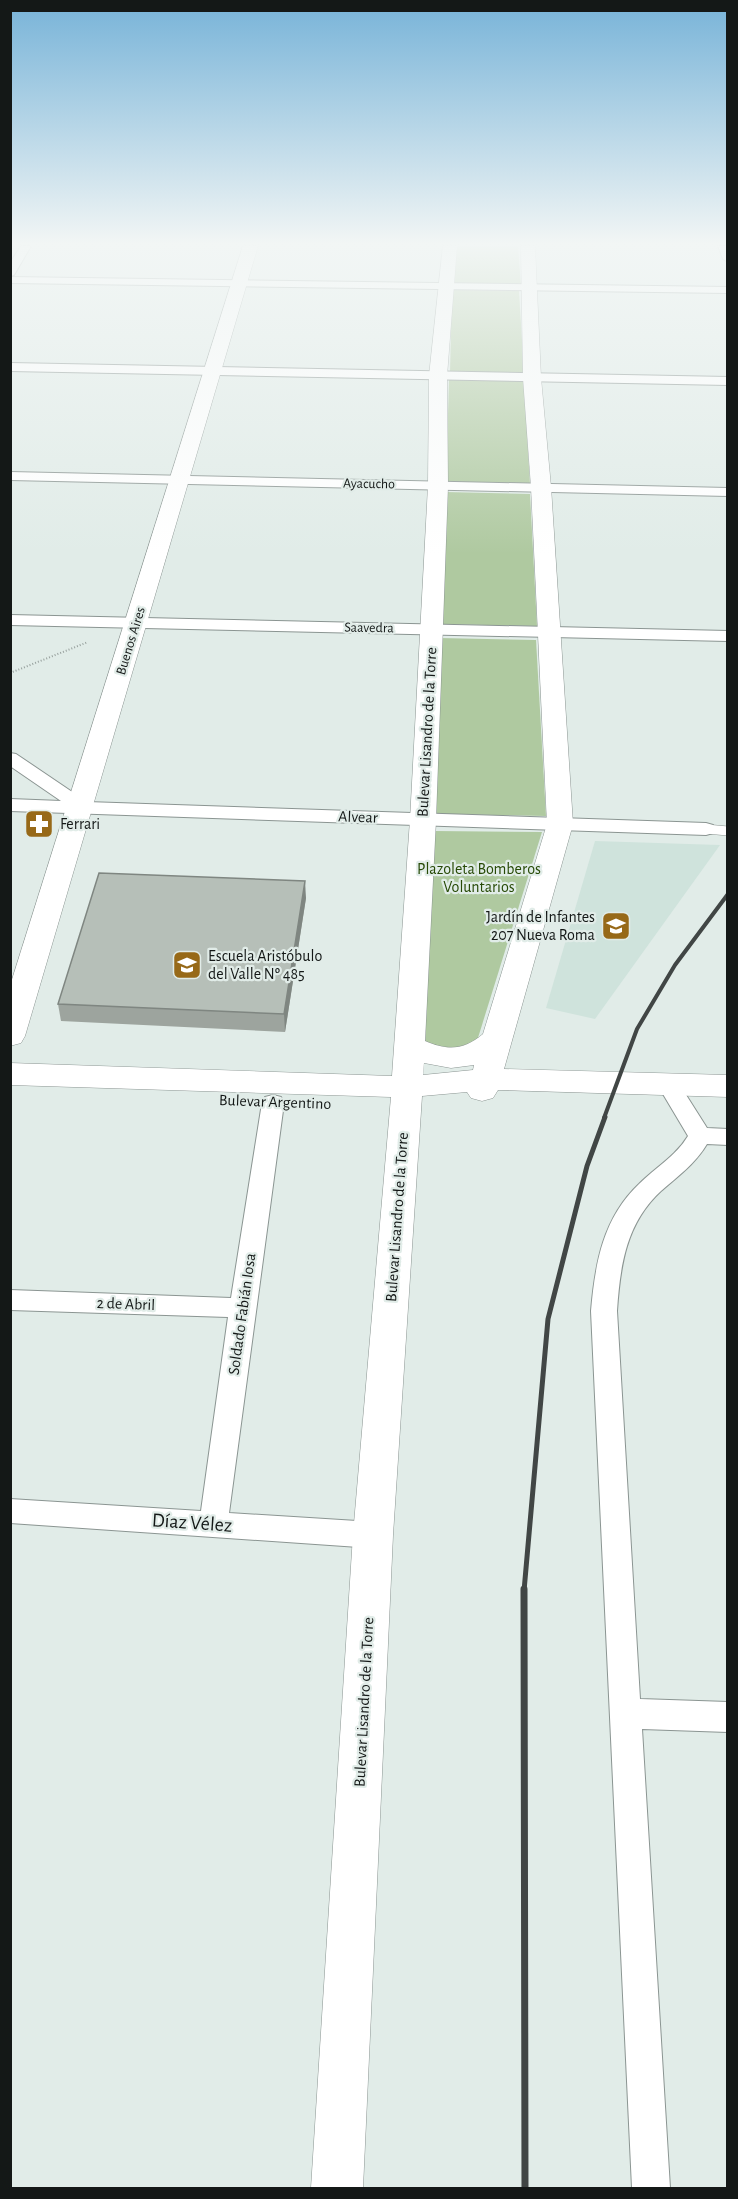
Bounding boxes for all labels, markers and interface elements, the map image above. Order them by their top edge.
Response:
street label: Ayacucho [343,477,395,491]
street label: Buenos Aires [114,605,148,677]
street label: Saavedra [344,621,394,635]
street label: Bulevar Lisandro de la Torre [415,647,439,817]
pharmacy icon: Ferrari [23,808,55,840]
street label: Alvear [338,808,379,826]
place label: Ferrari [60,816,100,832]
park label: Plazoleta Bomberos Voluntarios [417,861,541,895]
place label: Jardín de Infantes 207 Nueva Roma [486,909,595,943]
school or university icon: Jardín de Infantes 207 Nueva Roma [600,910,632,942]
place label: Escuela Aristóbulo del Valle Nº 485 [208,948,322,982]
school or university icon: Escuela Aristóbulo del Valle Nº 485 [171,949,203,981]
street label: Bulevar Argentino [219,1092,332,1112]
street label: Bulevar Lisandro de la Torre [383,1132,411,1302]
street label: Soldado Fabián Iosa [226,1252,258,1376]
street label: 2 de Abril [96,1295,156,1313]
street label: Díaz Vélez [151,1510,233,1536]
street label: Bulevar Lisandro de la Torre [352,1617,376,1787]

